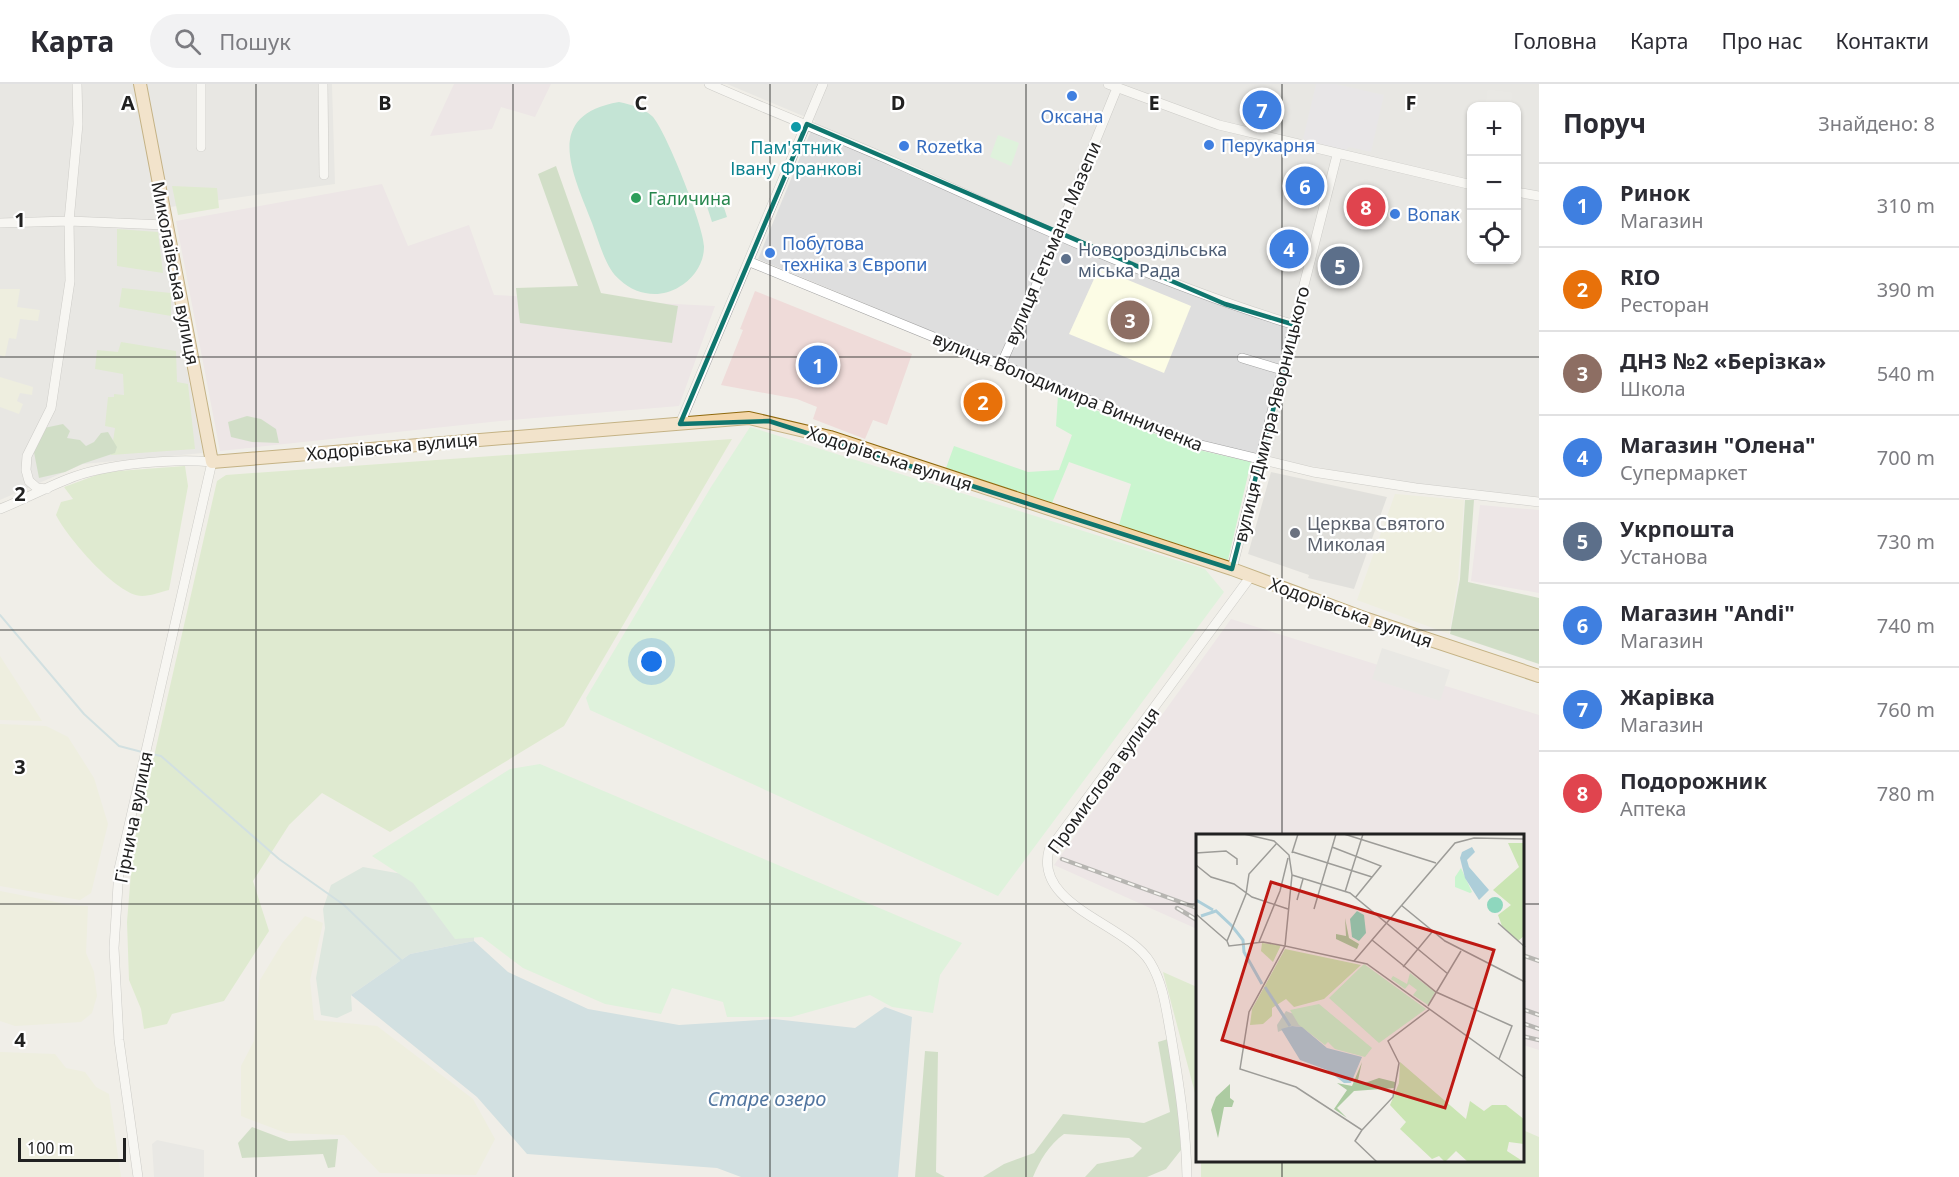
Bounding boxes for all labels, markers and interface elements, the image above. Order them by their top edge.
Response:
search box [150,14,570,68]
text: Карта [30,22,114,60]
icon: search [171,25,204,58]
text: Пошук [219,26,291,56]
text: Головна [1513,27,1597,55]
text: Карта [1630,27,1688,55]
text: Про нас [1721,27,1803,55]
text: Контакти [1836,27,1929,55]
pin: 7 [1242,87,1282,132]
text: A [121,89,135,116]
text: B [378,89,392,116]
text: C [635,89,648,116]
text: D [891,89,905,116]
marker: Оксана [1065,89,1079,103]
text: E [1148,89,1160,116]
text: F [1406,89,1416,116]
map controls [1467,102,1521,264]
button: + [1467,102,1521,156]
place label: Оксана [1041,104,1103,128]
text: Поруч [1563,105,1646,141]
text: Знайдено: 8 [1818,110,1935,137]
marker: Пам'ятник Івану Франкові [789,120,803,134]
place label: Перукарня [1221,133,1315,157]
place label: Rozetka [916,134,983,158]
place label: Пам'ятник Івану Франкові [730,135,862,180]
street label: вулиця Гетьмана Мазепи [998,137,1106,349]
marker: Перукарня [1202,138,1216,152]
marker: Rozetka [897,139,911,153]
button: − [1467,156,1521,210]
pin: 6 [1286,164,1324,208]
text: Ринок [1620,177,1690,207]
street label: Миколаївська вулиця [146,179,206,367]
pin: 8 [1346,184,1386,230]
place label: Галичина [648,186,731,210]
marker: Галичина [629,191,643,205]
text: 1 [1577,192,1588,219]
text: 310 m [1877,192,1935,219]
place label: Вопак [1407,202,1460,226]
text: 1 [14,206,26,233]
marker: Вопак [1388,207,1402,221]
text: Магазин [1620,207,1704,234]
button: locate [1467,210,1521,264]
pin: 4 [1270,226,1308,272]
place label: Побутова техніка з Європи [782,231,927,276]
place label: Новороздільська міська Рада [1078,237,1227,282]
pin: 5 [1320,244,1360,288]
marker: Побутова техніка з Європи [763,246,777,260]
marker: Новороздільська міська Рада [1059,252,1073,266]
text: RIO [1620,261,1660,291]
text: 2 [1577,276,1588,303]
text: 390 m [1877,276,1935,303]
street label: вулиця Дмитра Яворницького [1228,284,1314,544]
text: Ресторан [1620,291,1709,318]
pin: 3 [1110,298,1150,342]
street label: вулиця Володимира Винниченка [929,326,1207,456]
pin: 1 [798,342,838,388]
text: ДНЗ №2 «Берізка» [1620,345,1826,375]
text: 3 [1577,360,1588,387]
text: 540 m [1877,360,1935,387]
text: Школа [1620,375,1686,402]
pin: 2 [964,380,1002,424]
street label: Ходорівська вулиця [804,420,976,496]
street label: Ходорівська вулиця [305,427,479,465]
text: Магазин "Олена" [1620,429,1816,459]
text: 4 [1577,444,1588,471]
text: 700 m [1877,444,1935,471]
text: Супермаркет [1620,459,1747,486]
text: 2 [14,480,26,507]
place label: Церква Святого Миколая [1307,511,1445,556]
text: Укрпошта [1620,513,1735,543]
marker: Церква Святого Миколая [1288,526,1302,540]
text: 5 [1577,528,1588,555]
text: 730 m [1877,528,1935,555]
text: Установа [1620,543,1708,570]
street label: Ходорівська вулиця [1266,571,1436,653]
text: Магазин "Andi" [1620,597,1795,627]
text: 6 [1577,612,1588,639]
text: 740 m [1877,612,1935,639]
text: Магазин [1620,627,1704,654]
your location [637,647,666,676]
text: Жарівка [1620,681,1715,711]
text: 7 [1577,696,1588,723]
text: 760 m [1877,696,1935,723]
street label: Промислова вулиця [1042,702,1164,858]
text: Магазин [1620,711,1704,738]
street label: Гірнича вулиця [108,749,158,885]
text: 3 [14,753,26,780]
text: Подорожник [1620,765,1767,795]
text: 8 [1577,780,1588,807]
text: 780 m [1877,780,1935,807]
text: Аптека [1620,795,1686,822]
inset map [1196,834,1524,1162]
text: 4 [14,1026,26,1053]
water label: Старе озеро [707,1085,827,1112]
scale bar [18,1135,126,1162]
text: 100 m [27,1137,74,1159]

